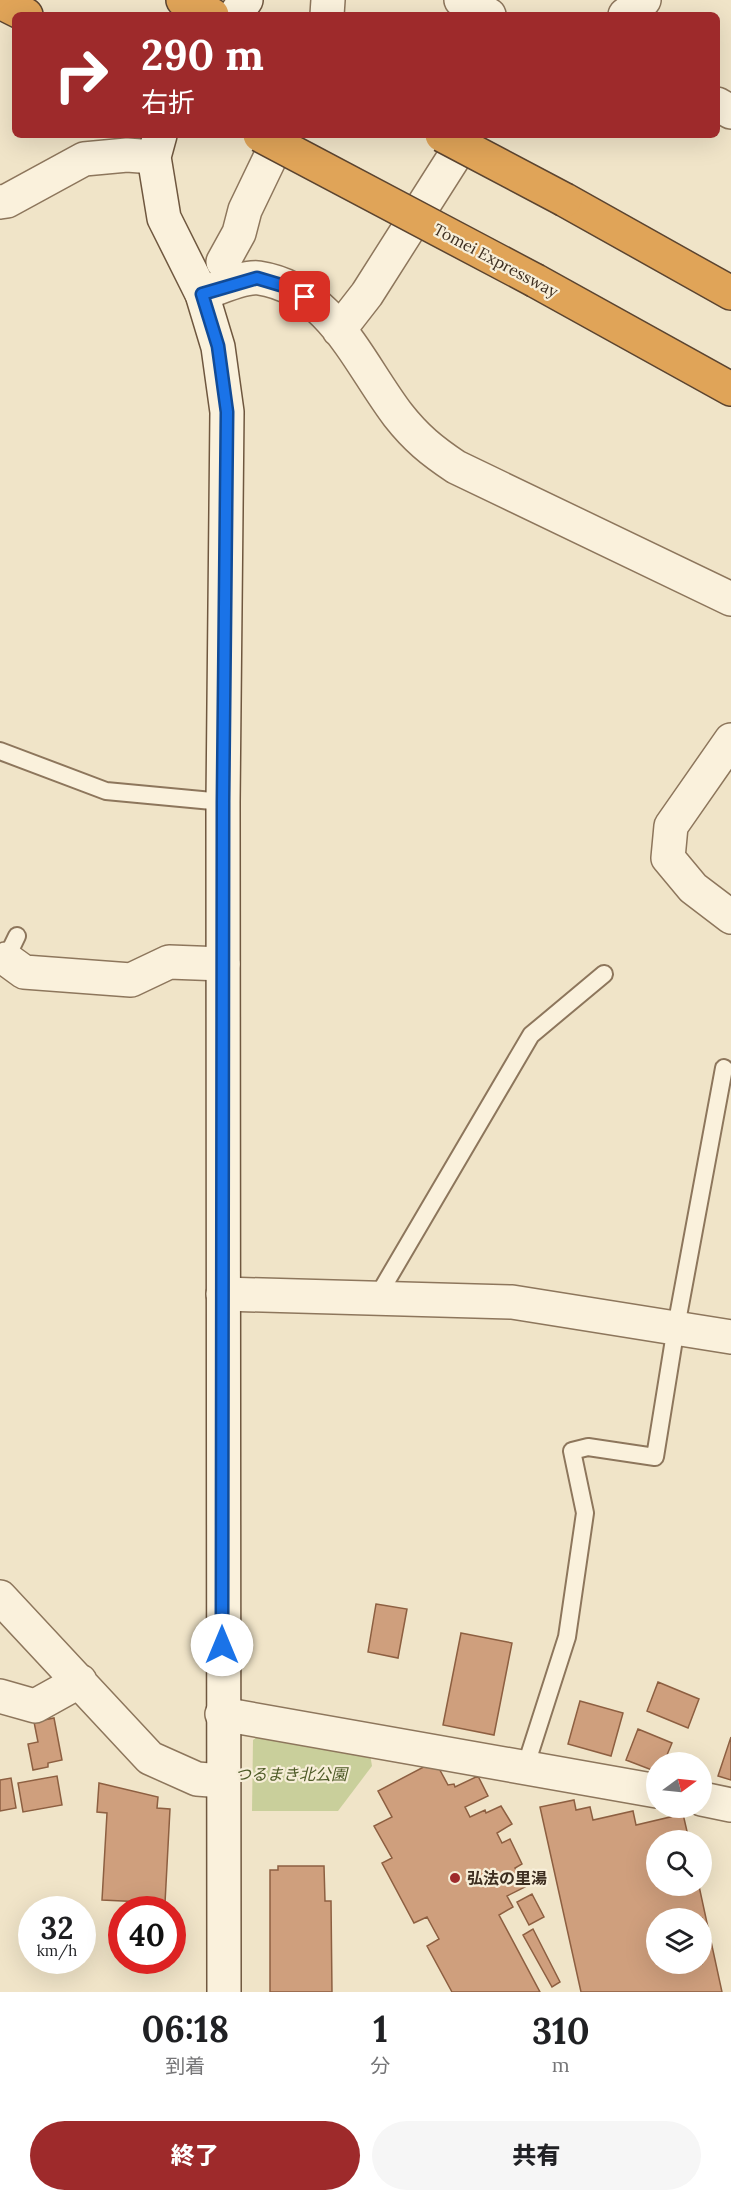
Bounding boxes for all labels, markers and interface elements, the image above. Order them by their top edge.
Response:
text: 290 m [141,28,264,82]
icon: right [42,36,120,114]
text: 右折 [141,85,195,119]
street label: Tomei Expressway [430,219,562,301]
pin [279,271,330,322]
icon: arrive [288,280,321,313]
position arrow [190,1613,254,1677]
north arrow [646,1752,712,1818]
map controls [646,1752,712,1974]
park label: つるまき北公園 [235,1764,349,1784]
button: search [646,1830,712,1896]
place label: 弘法の里湯 [467,1868,547,1888]
marker: 弘法の里湯 [448,1871,462,1885]
speed limit sign: 40 [108,1896,186,1974]
button: layers [646,1908,712,1974]
text: 32 [41,1909,73,1947]
text: km/h [37,1941,77,1960]
text: 06:18 [141,2006,229,2052]
text: 1 [373,2006,388,2052]
text: 310 [532,2008,590,2054]
text: m [552,2052,570,2077]
text: 到着 [165,2053,205,2078]
text: 分 [371,2053,391,2078]
button: 終了 [30,2121,360,2190]
button: 共有 [372,2121,701,2190]

